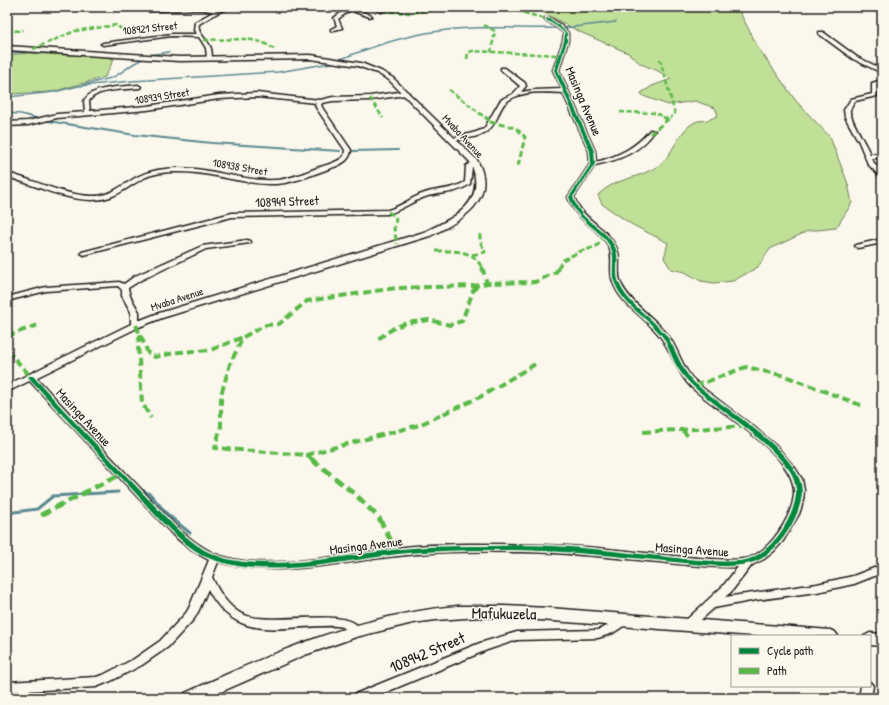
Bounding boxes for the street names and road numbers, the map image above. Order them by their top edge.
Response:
street label: 108921 Street [122,18,178,38]
street label: Masinga Avenue [561,64,607,138]
street label: 108939 Street [134,85,190,107]
street label: Mvaba Avenue [439,111,487,161]
street label: 108938 Street [211,155,269,179]
street label: 108949 Street [255,191,320,211]
street label: Mvaba Avenue [149,284,206,314]
street label: Masinga Avenue [52,384,116,450]
street label: Masinga Avenue [328,532,404,558]
street label: Masinga Avenue [655,537,729,561]
street label: Mafukuzela [471,601,537,625]
street label: 108942 Street [386,626,469,678]

